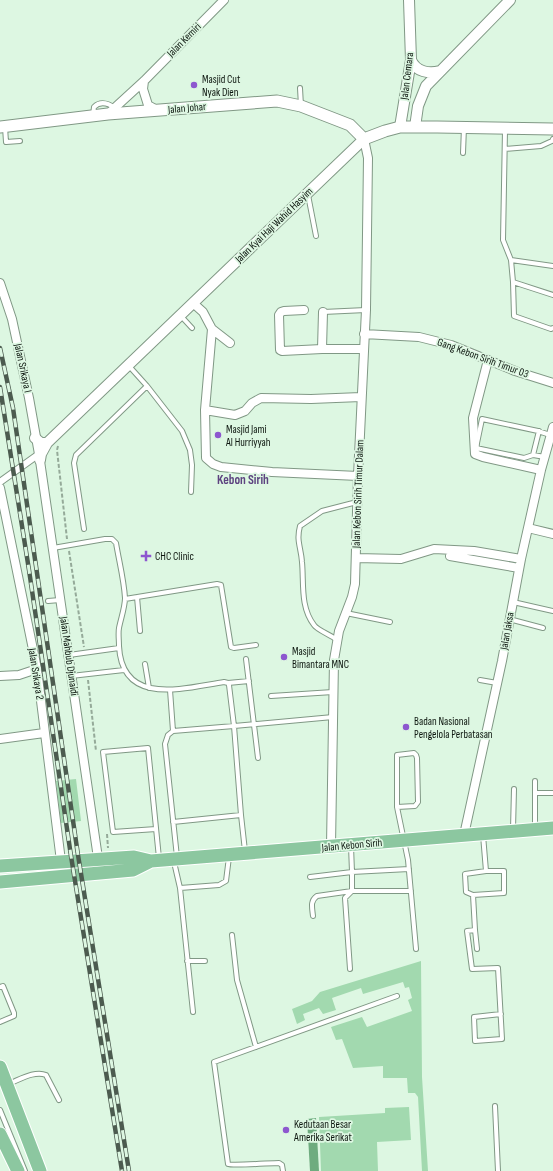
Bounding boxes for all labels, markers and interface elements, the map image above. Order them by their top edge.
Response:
street label: Jalan Kemiri [164,20,204,60]
street label: Jalan Cemara [398,52,416,101]
place label: Masjid Cut Nyak Dien [202,73,241,99]
marker: Masjid Cut Nyak Dien [189,80,199,90]
street label: Jalan Johar [166,100,207,116]
street label: Jalan Kyai Haji Wahid Hasyim [232,185,316,266]
street label: Gang Kebon Sirih Timur 03 [436,335,531,381]
street label: Jalan Srikaya I [11,341,35,394]
place label: Masjid Jami Al Hurriyyah [225,423,271,449]
marker: Masjid Jami Al Hurriyyah [213,430,223,440]
street label: Jalan Kebon Sirih Timur Dalam [350,440,366,549]
district label: Kebon Sirih [217,472,269,488]
marker: CHC Clinic [140,550,152,562]
place label: CHC Clinic [155,550,194,563]
street label: Jalan Jaksa [497,611,517,652]
street label: Jalan Mahbub Djunaidi [57,615,81,696]
place label: Masjid Bimantara MNC [292,645,349,671]
street label: Jalan Srikaya 2 [25,646,47,701]
marker: Masjid Bimantara MNC [279,652,289,662]
place label: Badan Nasional Pengelola Perbatasan [414,715,493,741]
marker: Badan Nasional Pengelola Perbatasan [401,722,411,732]
street label: Jalan Kebon Sirih [320,836,383,854]
place label: Kedutaan Besar Amerika Serikat [293,1118,353,1144]
marker: Kedutaan Besar Amerika Serikat [281,1125,291,1135]

